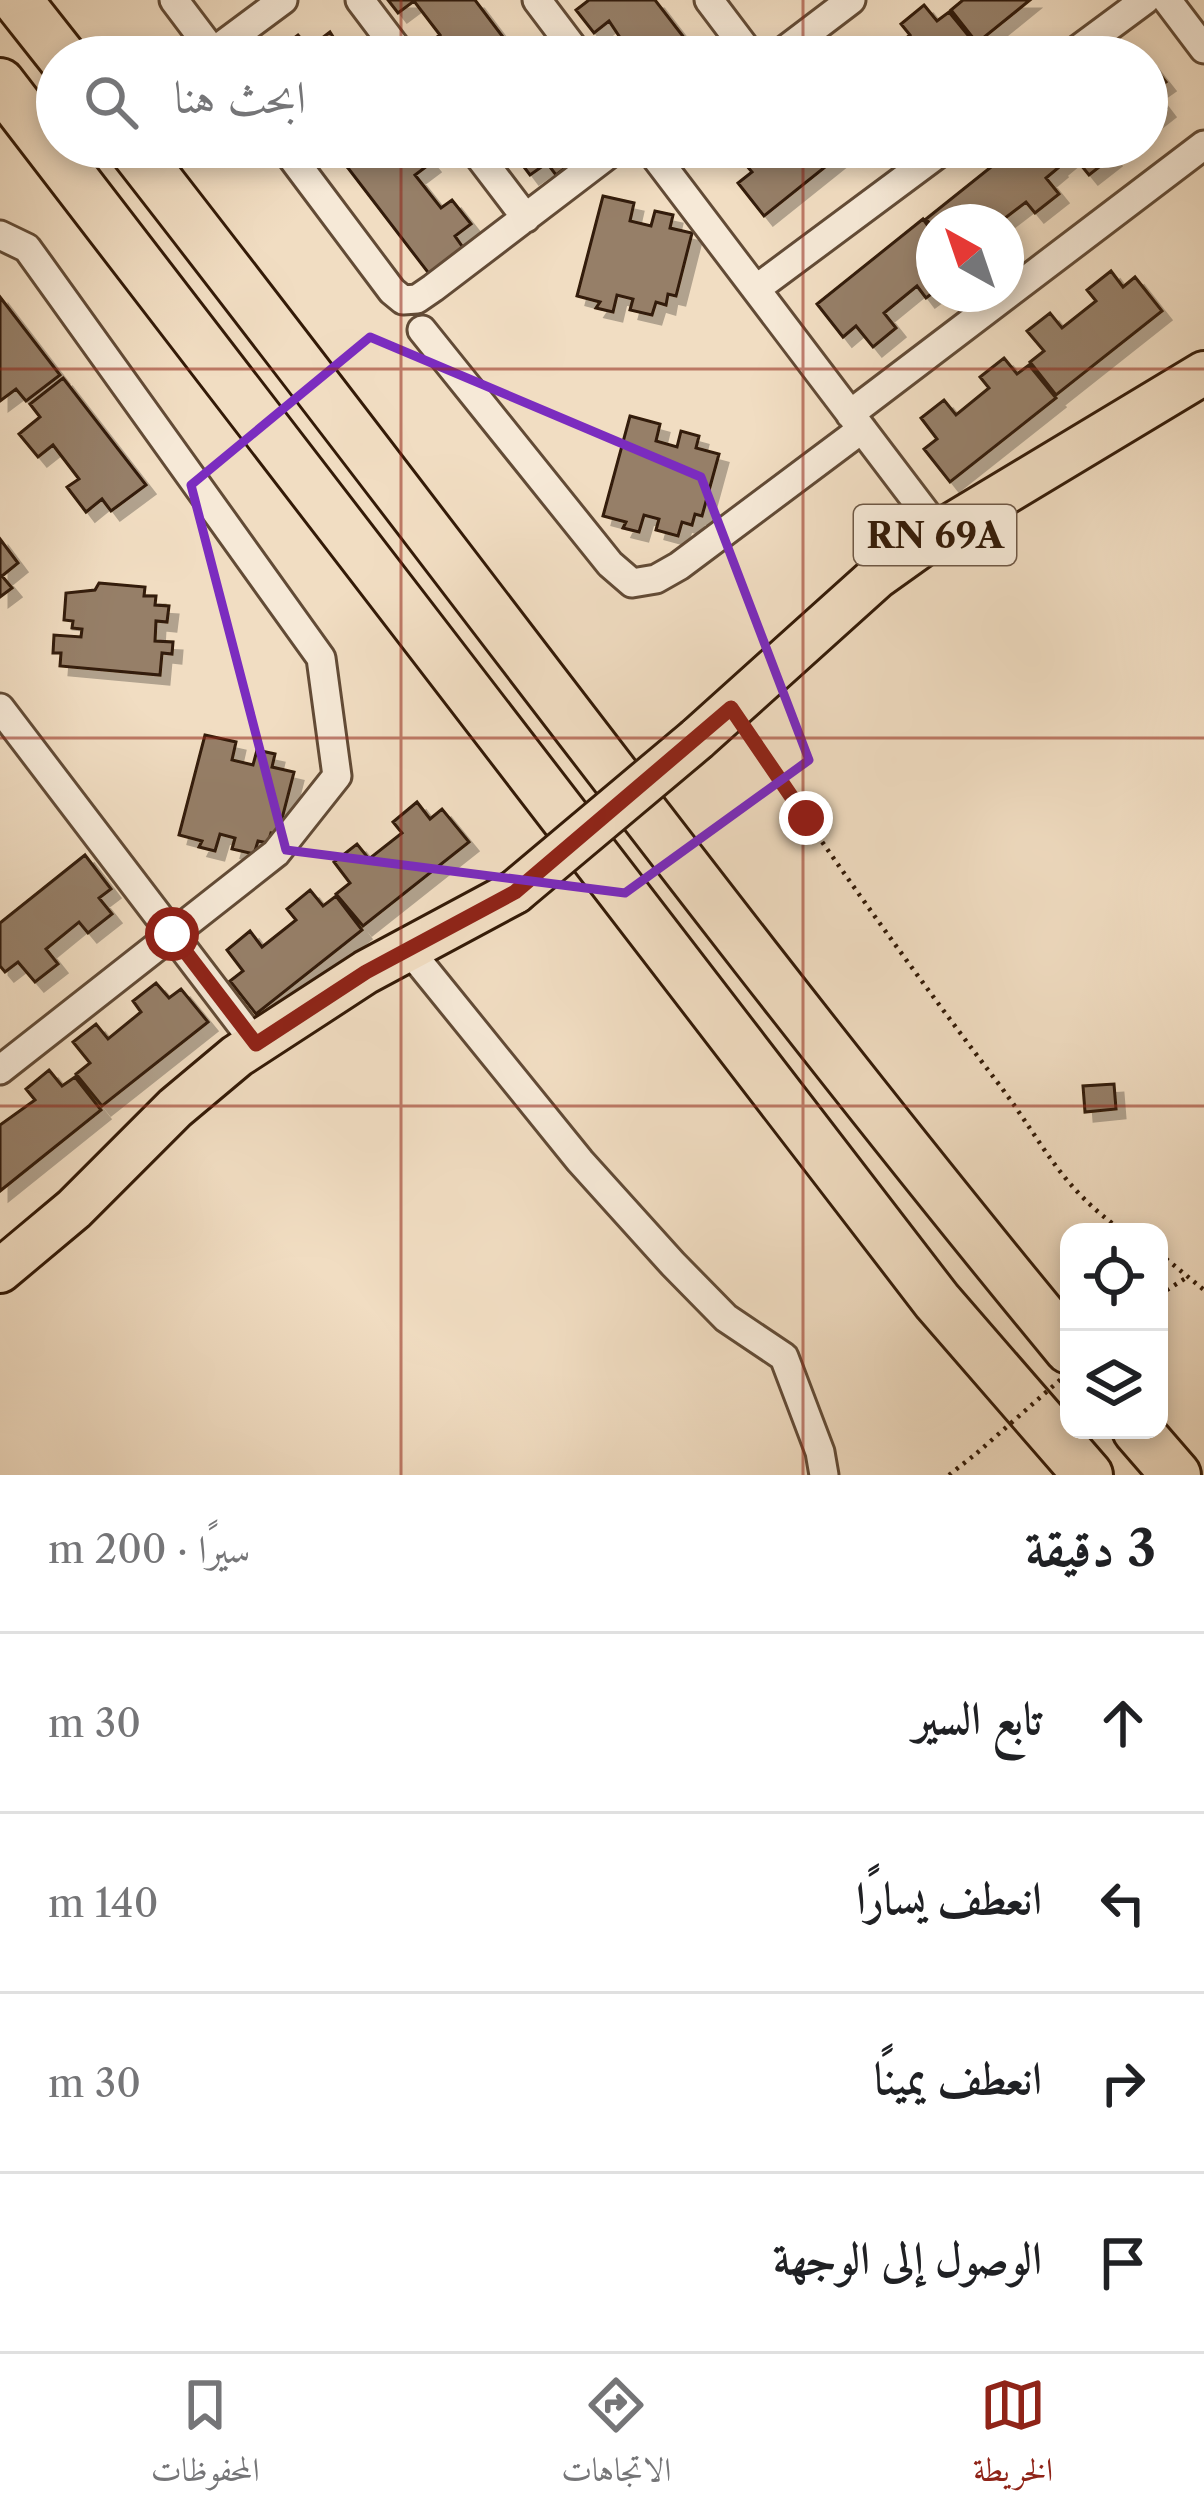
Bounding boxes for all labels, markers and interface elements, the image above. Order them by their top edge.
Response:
search box [36,36,1168,168]
icon: search [78,69,144,135]
text: ابحث هنا [174,69,306,125]
north arrow [916,204,1024,312]
road number: RN 69A [854,505,1016,565]
route end [779,791,833,845]
route start [145,907,199,961]
map controls [1060,1223,1168,1439]
button: locate [1060,1223,1168,1331]
button: layers [1060,1331,1168,1439]
text: 3 دقيقة [1025,1517,1156,1579]
text: سيرًا · 200 m [48,1525,250,1573]
text: تابع السير [913,1690,1042,1746]
icon: ahead [1090,1690,1156,1756]
text: 30 m [48,1699,141,1747]
text: انعطف يسارًا [856,1870,1042,1926]
icon: left [1090,1870,1156,1936]
text: 140 m [48,1879,158,1927]
text: انعطف يمينًا [874,2050,1042,2106]
icon: right [1090,2050,1156,2116]
text: 30 m [48,2059,141,2107]
text: الوصول إلى الوجهة [773,2230,1042,2286]
icon: arrive [1090,2230,1156,2296]
tab: المحفوظات [151,2372,260,2502]
tab: الاتجاهات [561,2372,671,2502]
tab: الخريطة [973,2372,1053,2502]

